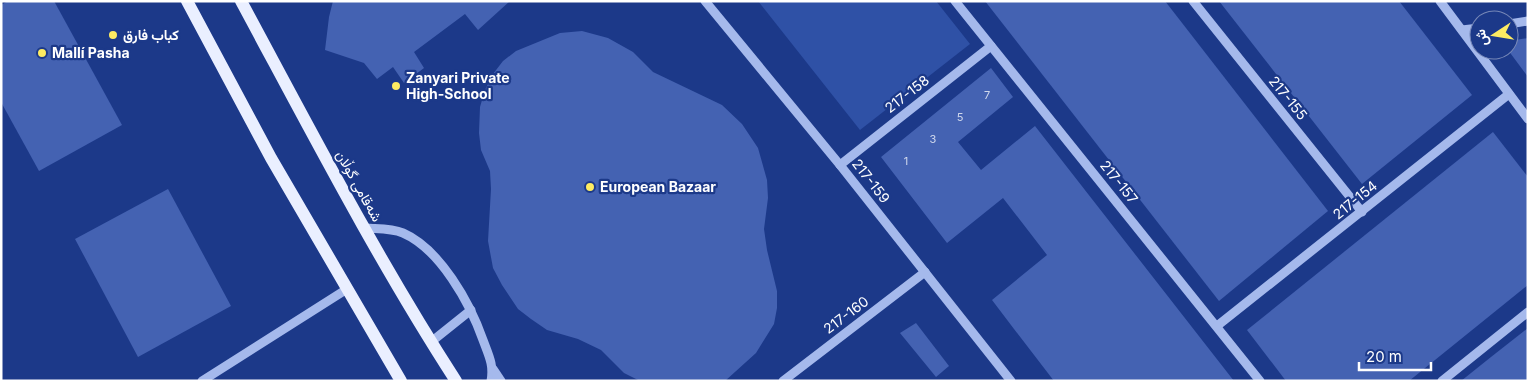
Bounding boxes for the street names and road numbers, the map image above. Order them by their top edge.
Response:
street label: 217-158 [881,71,932,116]
street label: 217-155 [1266,72,1311,123]
street label: شەقامی گوڵان [332,147,386,225]
street label: 217-159 [849,155,894,206]
street label: 217-157 [1097,157,1142,207]
street label: 217-154 [1329,177,1380,223]
street label: 217-160 [820,292,872,337]

